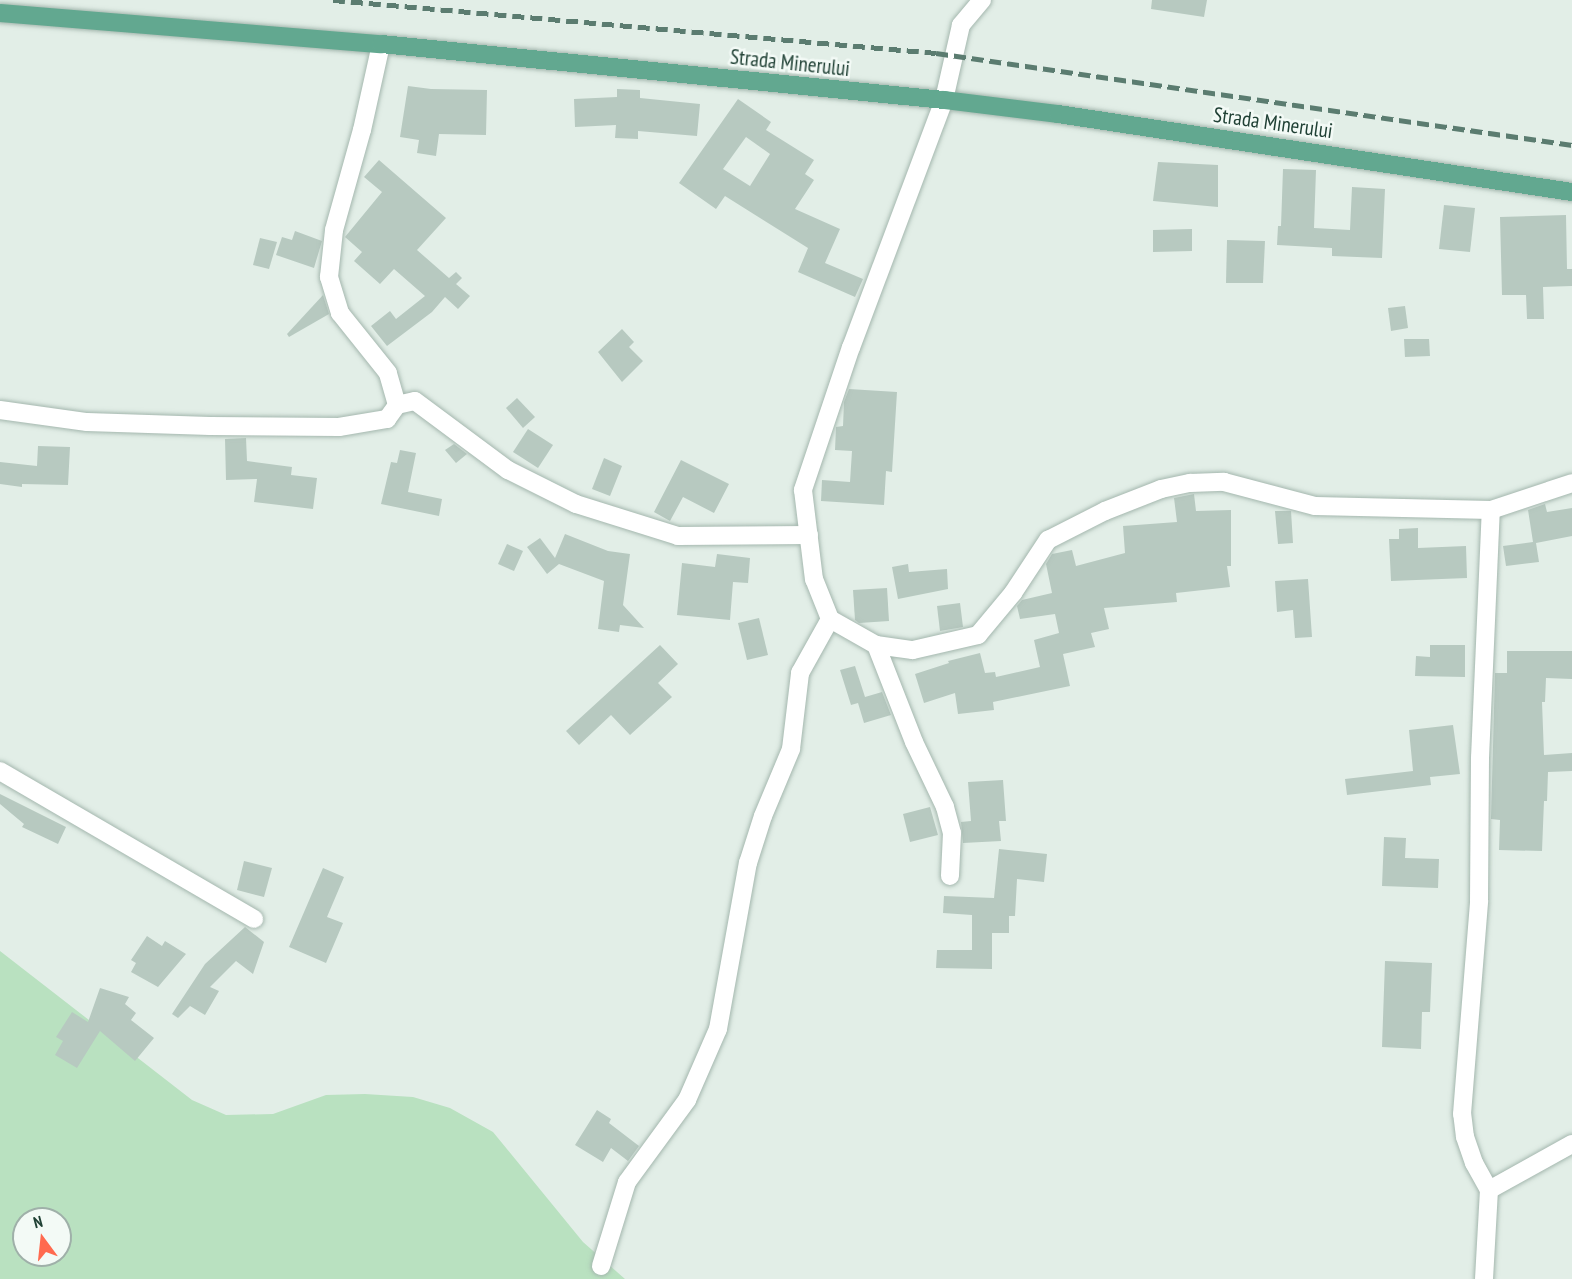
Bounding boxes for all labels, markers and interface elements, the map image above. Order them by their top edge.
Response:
street label: Strada Minerului [729,44,851,82]
street label: Strada Minerului [1212,102,1334,144]
north arrow [12,1207,72,1267]
text: N [31,1211,45,1232]

